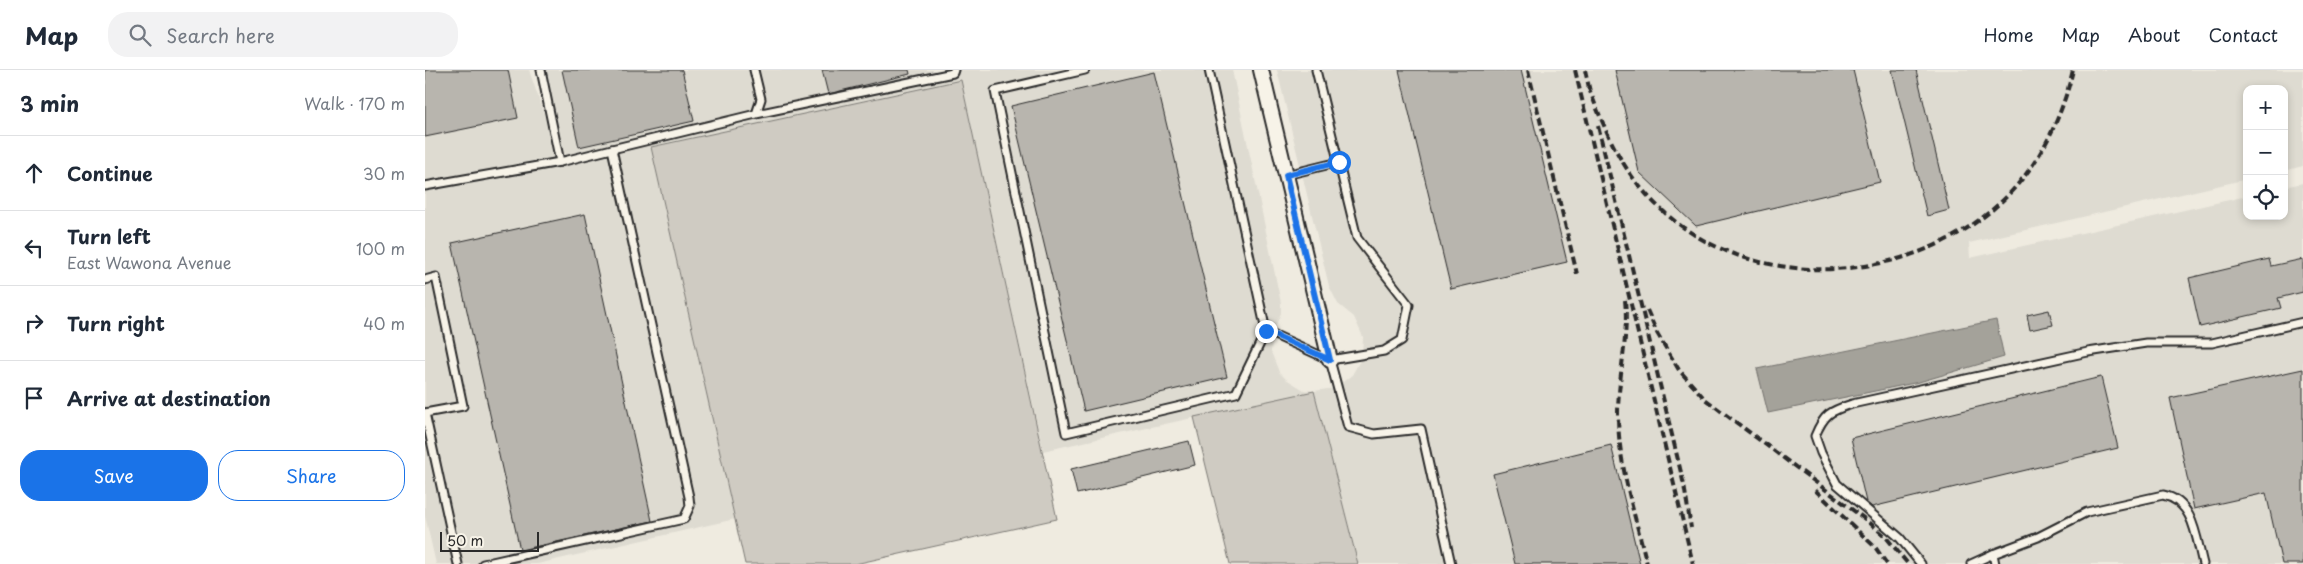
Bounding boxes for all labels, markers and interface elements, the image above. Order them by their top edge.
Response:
search box [108,12,458,57]
text: Map [25,17,78,53]
icon: search [126,21,154,49]
text: Search here [166,21,275,49]
text: Home [1983,21,2033,48]
text: Map [2061,21,2100,48]
text: About [2128,21,2180,48]
text: Contact [2208,21,2278,48]
map controls [2243,85,2288,220]
button: + [2243,85,2288,130]
text: 3 min [20,87,79,119]
text: Walk · 170 m [304,91,405,115]
button: − [2243,130,2288,175]
route start [1328,151,1351,174]
icon: ahead [20,159,48,187]
text: Continue [67,159,153,187]
text: 30 m [363,161,405,185]
button: locate [2243,175,2288,220]
text: Turn left [67,222,151,250]
icon: left [20,234,48,262]
text: 100 m [356,236,405,260]
text: East Wawona Avenue [67,250,232,274]
icon: right [20,309,48,337]
text: Turn right [67,309,165,337]
text: 40 m [363,311,405,335]
route end [1255,320,1278,343]
icon: arrive [20,384,48,412]
text: Arrive at destination [67,384,271,412]
button: Save [20,450,208,501]
button: Share [218,450,405,501]
scale bar [440,529,539,552]
text: 50 m [447,530,483,551]

